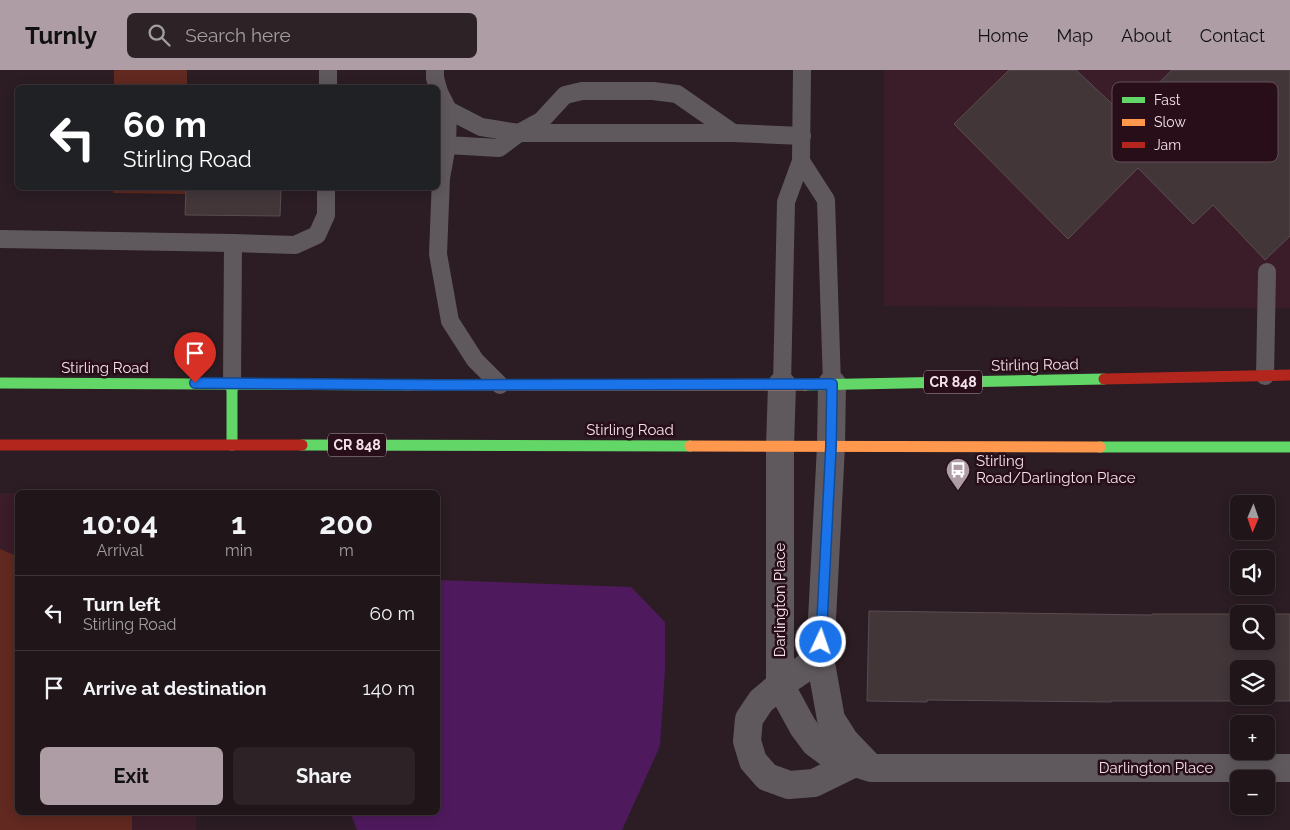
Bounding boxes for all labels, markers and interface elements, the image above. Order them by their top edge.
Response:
search box [127,13,477,58]
text: Turnly [25,21,97,50]
icon: search [145,21,173,49]
text: Search here [185,24,291,46]
text: Home [977,25,1028,46]
text: Map [1056,25,1093,46]
text: About [1121,25,1172,46]
text: Contact [1200,25,1265,46]
legend [1112,82,1278,162]
text: Fast [1154,92,1181,108]
text: 60 m [123,104,207,145]
icon: left [40,105,105,170]
text: Slow [1154,114,1186,130]
text: Jam [1154,137,1181,153]
text: Stirling Road [123,146,252,172]
pin [174,332,216,383]
icon: arrive [181,339,209,367]
street label: Stirling Road [991,355,1079,375]
street label: Stirling Road [61,359,149,377]
road number: CR 848 [924,370,982,394]
street label: Stirling Road [586,421,674,439]
road number: CR 848 [328,434,386,456]
place label: Stirling Road/Darlington Place [976,452,1136,487]
bus stop icon: Stirling Road/Darlington Place [945,457,971,491]
north arrow [1230,495,1275,540]
map controls [1230,495,1275,815]
text: 10:04 [82,506,158,541]
text: 1 [231,506,246,541]
text: 200 [319,506,373,541]
text: Arrival [97,541,143,560]
text: min [225,541,252,560]
text: m [339,541,354,560]
street label: Darlington Place [771,543,789,657]
button: sound [1230,550,1275,595]
text: Turn left [83,593,160,615]
icon: left [40,599,68,627]
text: 60 m [370,602,415,624]
button: search [1230,605,1275,650]
text: Stirling Road [83,615,177,634]
position arrow [794,615,846,667]
button: layers [1230,660,1275,705]
icon: arrive [40,674,68,702]
text: Arrive at destination [83,677,267,699]
text: 140 m [363,677,415,699]
button: + [1230,715,1275,760]
button: Exit [40,747,223,805]
button: Share [233,747,415,805]
street label: Darlington Place [1099,759,1213,777]
button: − [1230,770,1275,815]

